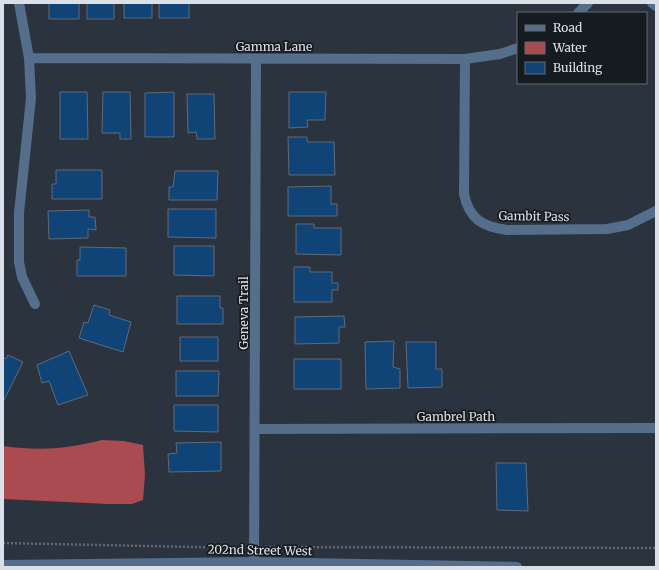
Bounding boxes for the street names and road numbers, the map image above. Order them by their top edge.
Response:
street label: Gamma Lane [236,39,312,54]
street label: Gambit Pass [498,208,570,224]
street label: Geneva Trail [236,276,251,350]
street label: Gambrel Path [417,409,495,424]
street label: 202nd Street West [207,542,313,558]

